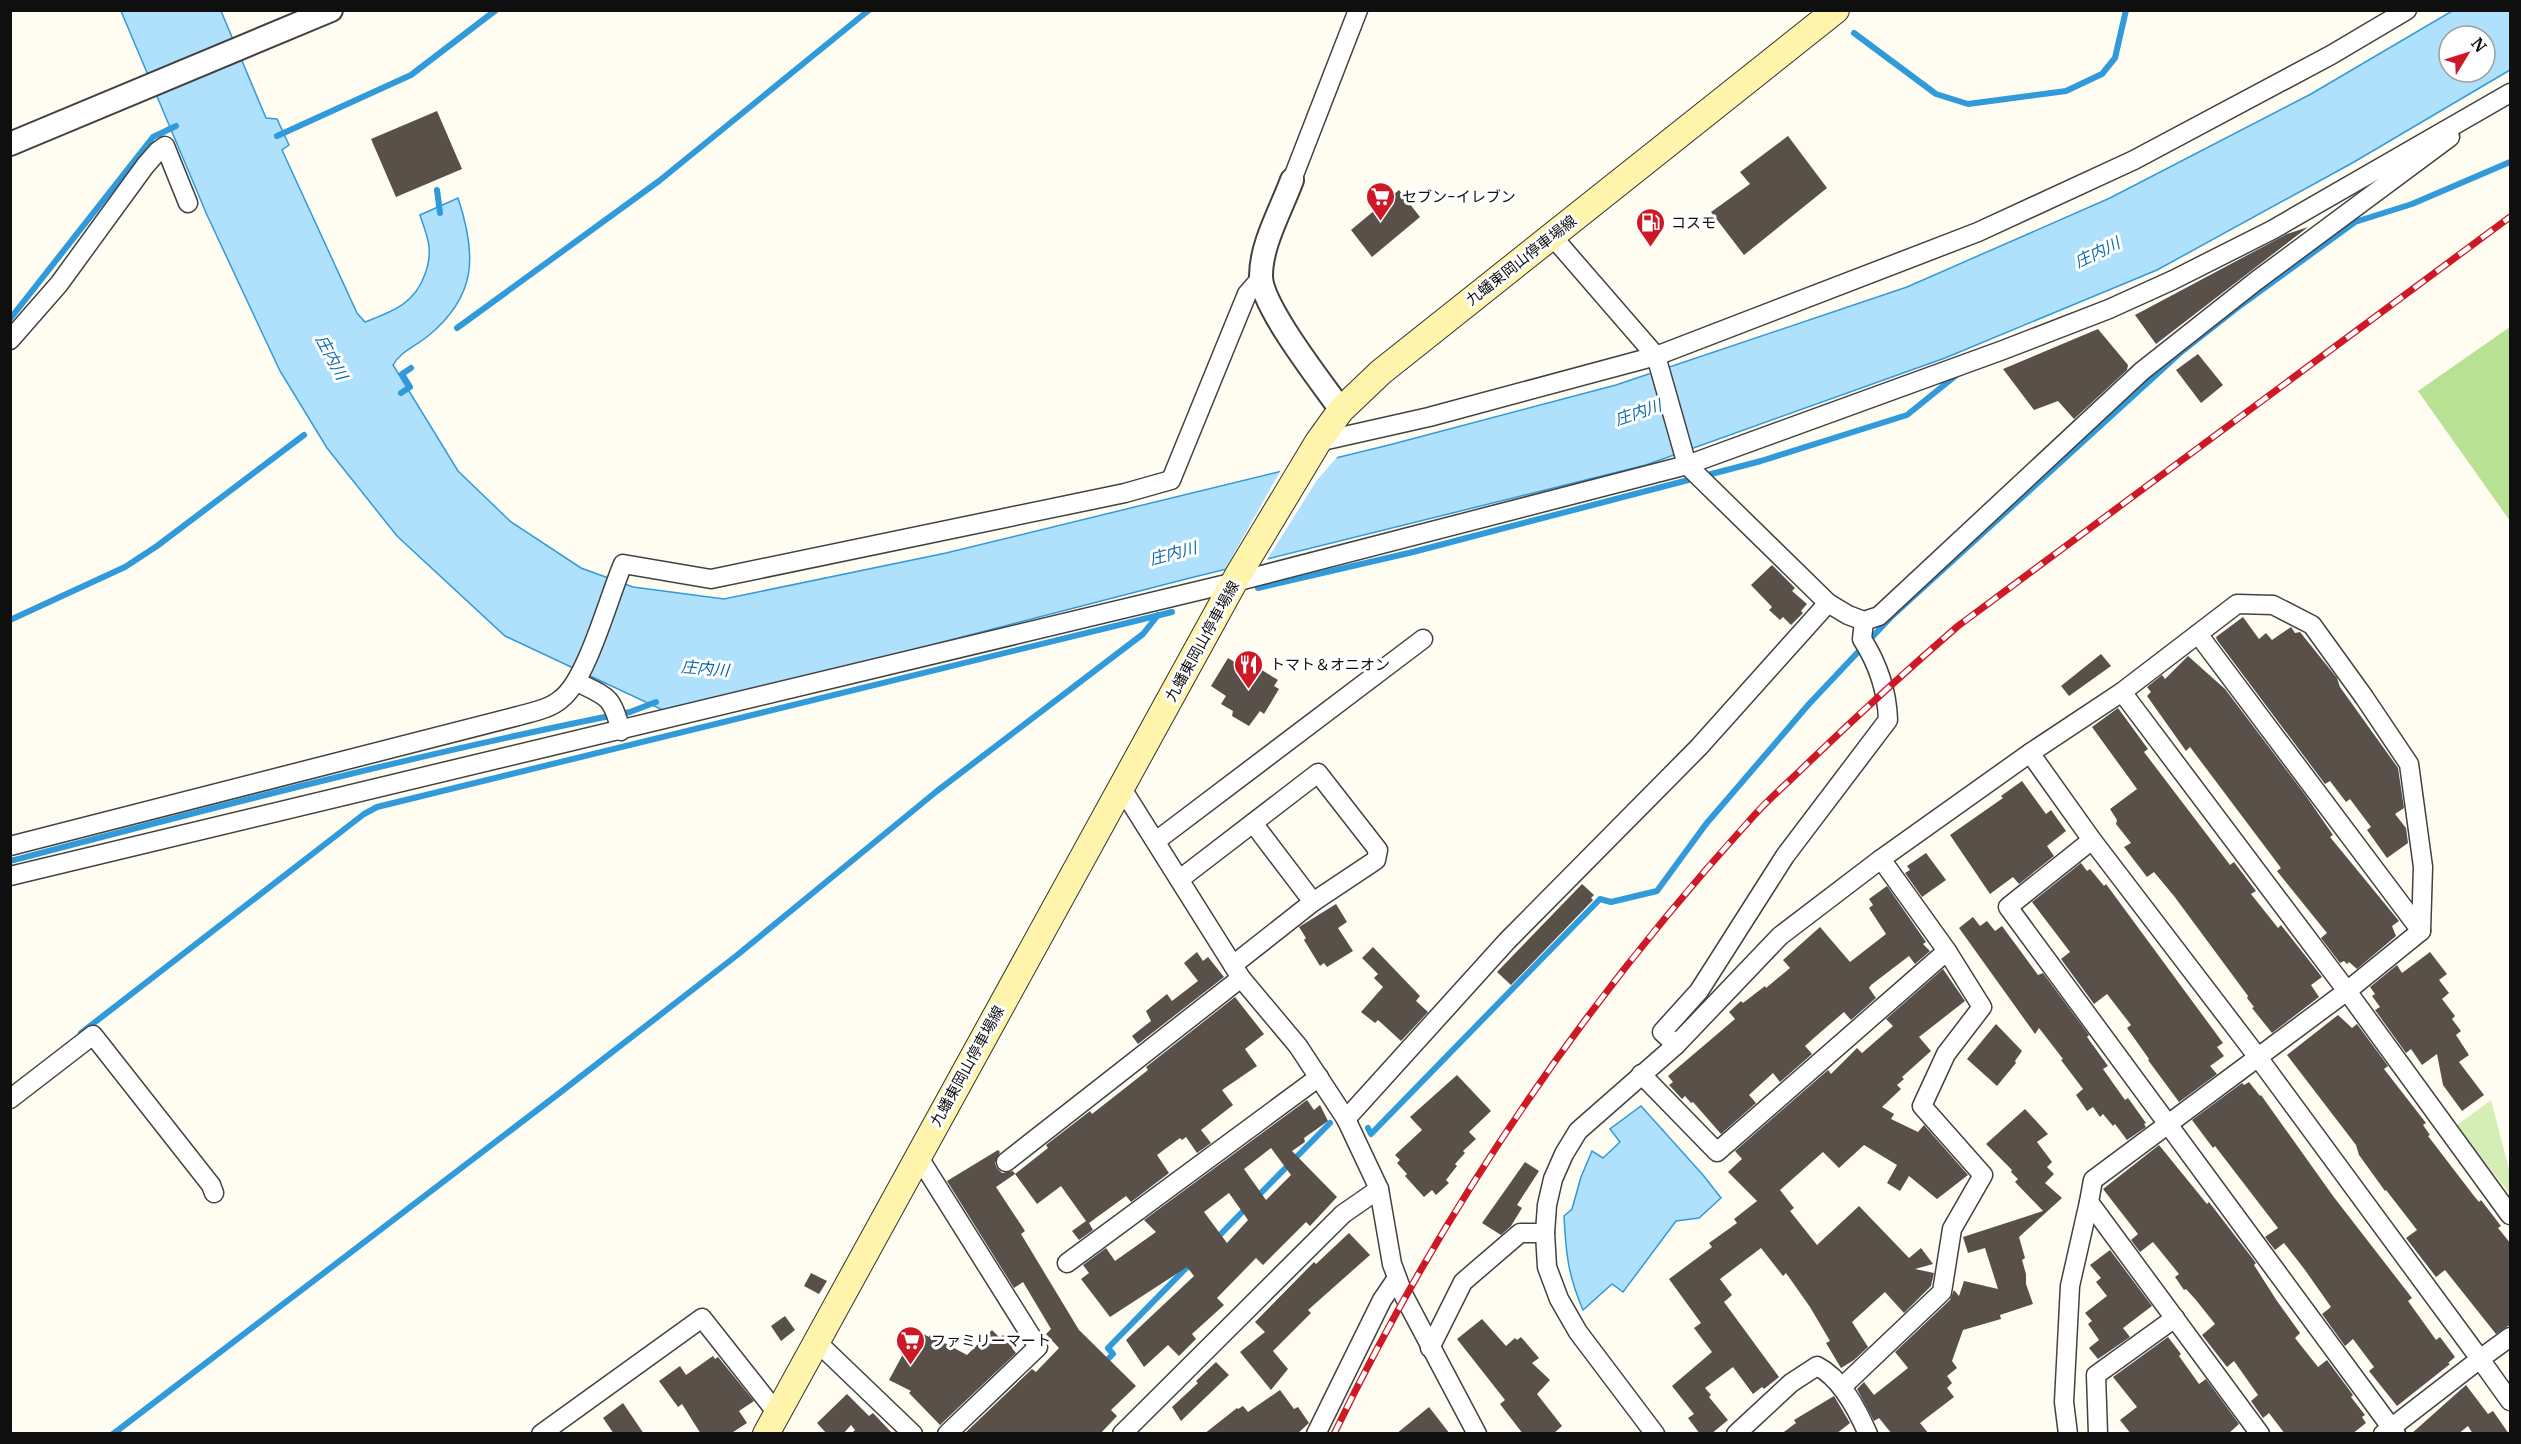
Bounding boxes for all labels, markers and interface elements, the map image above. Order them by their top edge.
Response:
north arrow [2437,24,2497,84]
text: N [2467,34,2491,56]
supermarket icon: セブン-イレブン [1365,180,1397,222]
place label: セブン-イレブン [1402,187,1516,206]
fuel station icon: コスモ [1634,206,1666,248]
street label: 九蟠東岡山停車場線 [1462,211,1580,309]
place label: コスモ [1671,213,1716,232]
water label: 庄内川 [2071,232,2125,272]
water label: 庄内川 [312,331,353,385]
water label: 庄内川 [1612,394,1666,429]
water label: 庄内川 [1147,537,1201,569]
street label: 九蟠東岡山停車場線 [1161,577,1243,705]
restaurant icon: トマト＆オニオン [1233,648,1265,690]
place label: トマト＆オニオン [1270,655,1390,674]
water label: 庄内川 [680,656,732,680]
street label: 九蟠東岡山停車場線 [926,1002,1008,1130]
supermarket icon: ファミリーマート [894,1324,926,1366]
place label: ファミリーマート [931,1331,1051,1350]

